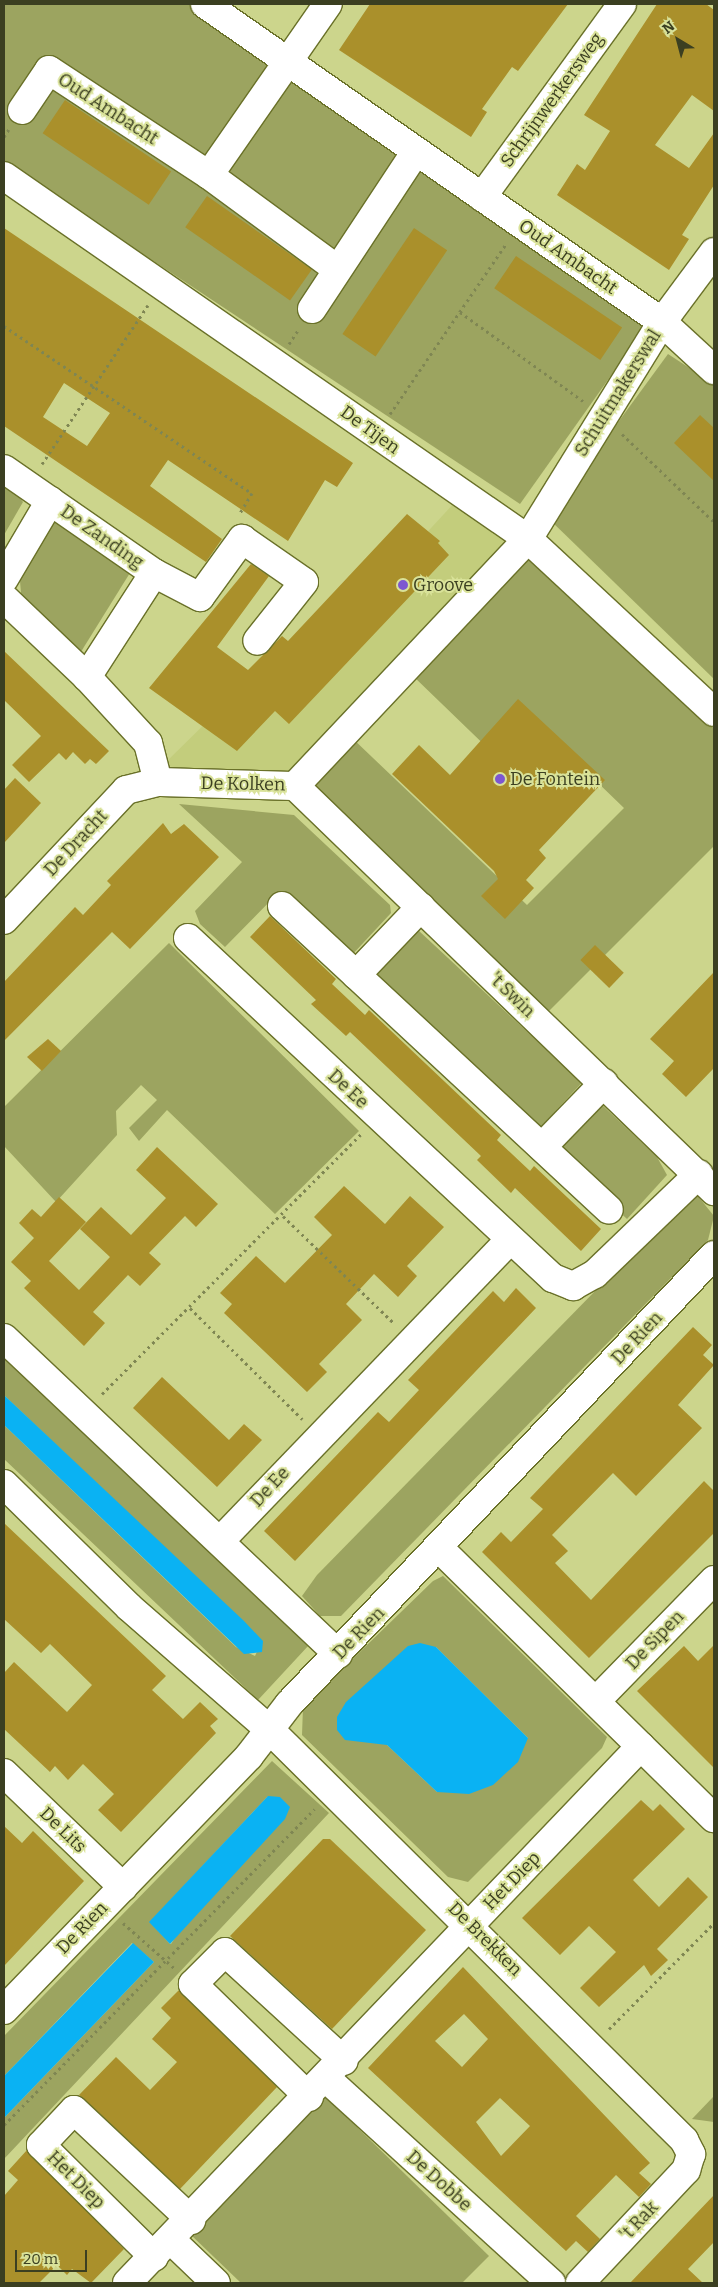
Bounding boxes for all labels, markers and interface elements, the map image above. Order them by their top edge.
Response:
north arrow [653,15,703,65]
text: N [659,18,678,38]
street label: Schrijnwerkersweg [496,29,608,171]
street label: Oud Ambacht [54,69,162,149]
street label: Oud Ambacht [515,215,621,299]
street label: Schuitmakerswal [570,326,666,460]
street label: De Tijen [336,401,404,459]
street label: De Zanding [56,501,148,573]
place label: Groove [413,574,473,596]
marker: Groove [397,579,409,591]
place label: De Fontein [510,768,600,790]
street label: De Kolken [201,772,285,796]
marker: De Fontein [494,773,506,785]
street label: De Dracht [40,805,112,881]
street label: 't Swin [485,968,539,1022]
street label: De Ee [323,1065,373,1113]
street label: De Rien [607,1307,667,1369]
street label: De Ee [246,1462,294,1512]
street label: De Rien [329,1602,389,1664]
street label: De Sipen [622,1606,688,1674]
street label: De Lits [35,1803,91,1857]
street label: Het Diep [479,1847,545,1915]
street label: De Rien [52,1897,112,1959]
street label: De Brekken [444,1898,526,1980]
street label: De Dobbe [402,2146,476,2216]
street label: Het Diep [43,2147,109,2213]
street label: 't Rak [615,2197,663,2245]
scale bar [18,2240,90,2272]
text: 20 m [23,2250,58,2268]

